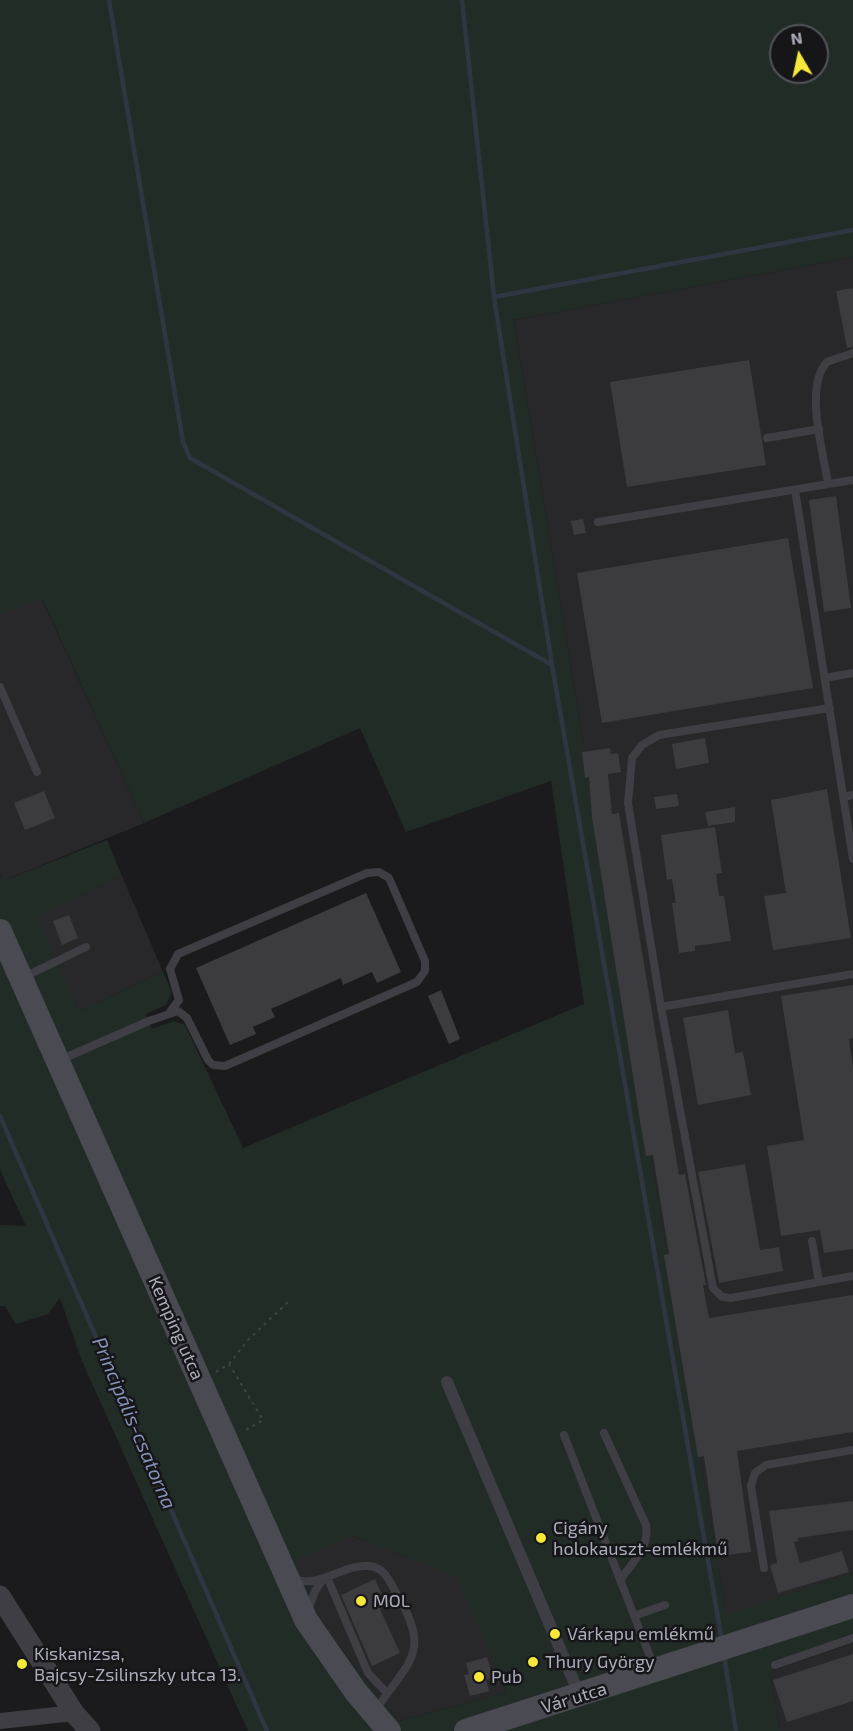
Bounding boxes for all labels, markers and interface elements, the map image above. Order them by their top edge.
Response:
north arrow [769,24,829,84]
text: N [789,27,804,48]
street label: Kemping utca [144,1273,208,1383]
water label: Principális-csatorna [87,1333,181,1513]
place label: Cigány holokauszt-emlékmű [553,1517,727,1559]
marker: Cigány holokauszt-emlékmű [534,1531,548,1545]
place label: MOL [373,1590,410,1612]
marker: MOL [354,1594,368,1608]
place label: Várkapu emlékmű [567,1623,714,1645]
marker: Várkapu emlékmű [548,1627,562,1641]
place label: Kiskanizsa, Bajcsy-Zsilinszky utca 13. [34,1643,241,1686]
place label: Thury György [545,1651,655,1673]
marker: Thury György [526,1655,540,1669]
marker: Kiskanizsa, Bajcsy-Zsilinszky utca 13. [15,1657,29,1671]
place label: Pub [491,1666,522,1688]
marker: Pub [472,1670,486,1684]
street label: Vár utca [539,1678,609,1718]

